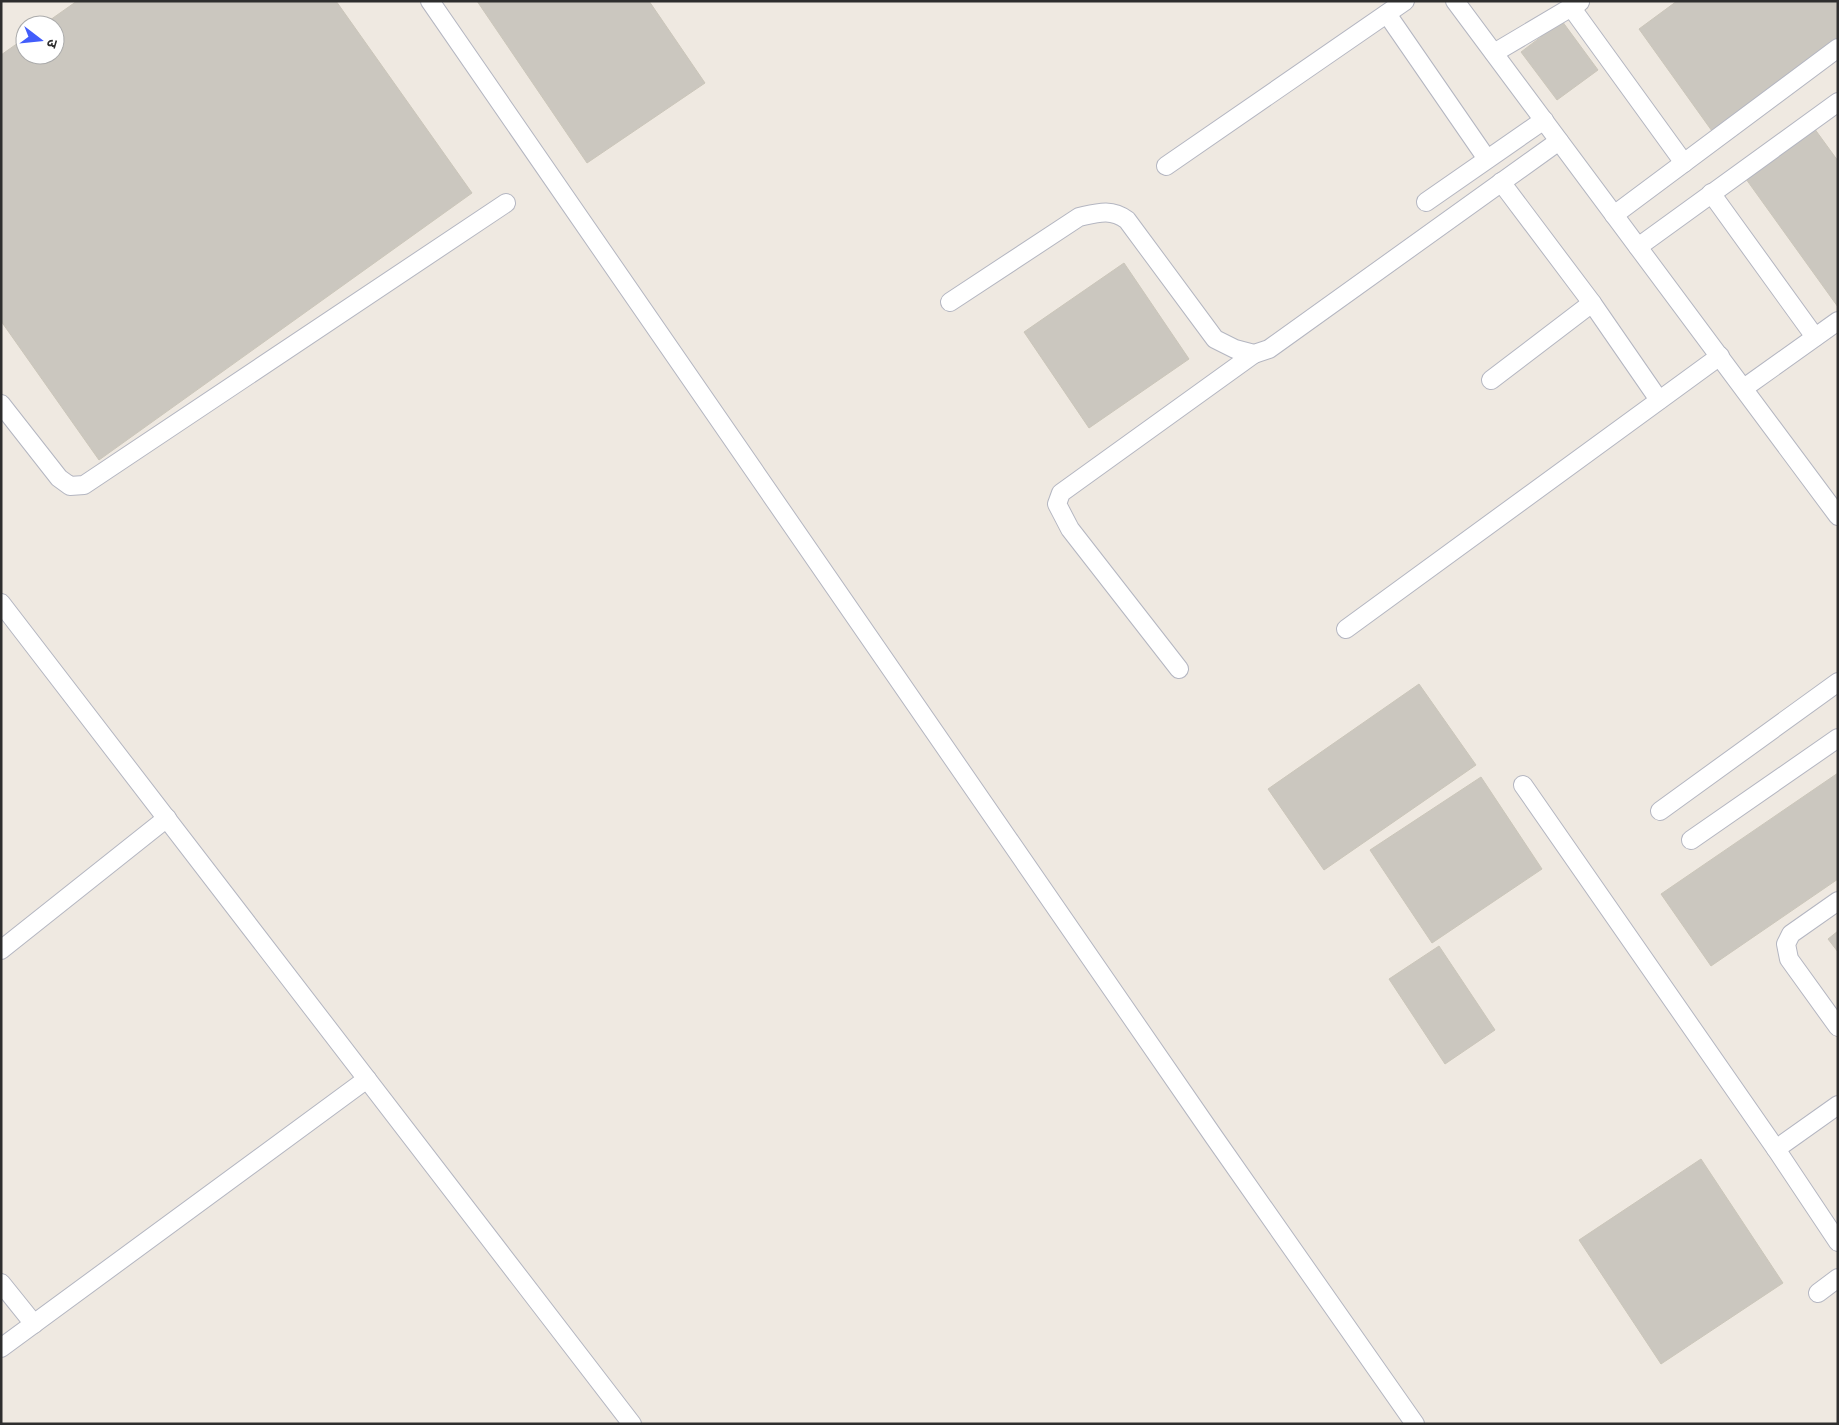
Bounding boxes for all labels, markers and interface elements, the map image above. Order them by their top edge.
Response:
north arrow [15,15,65,65]
text: उ [43,37,61,50]

